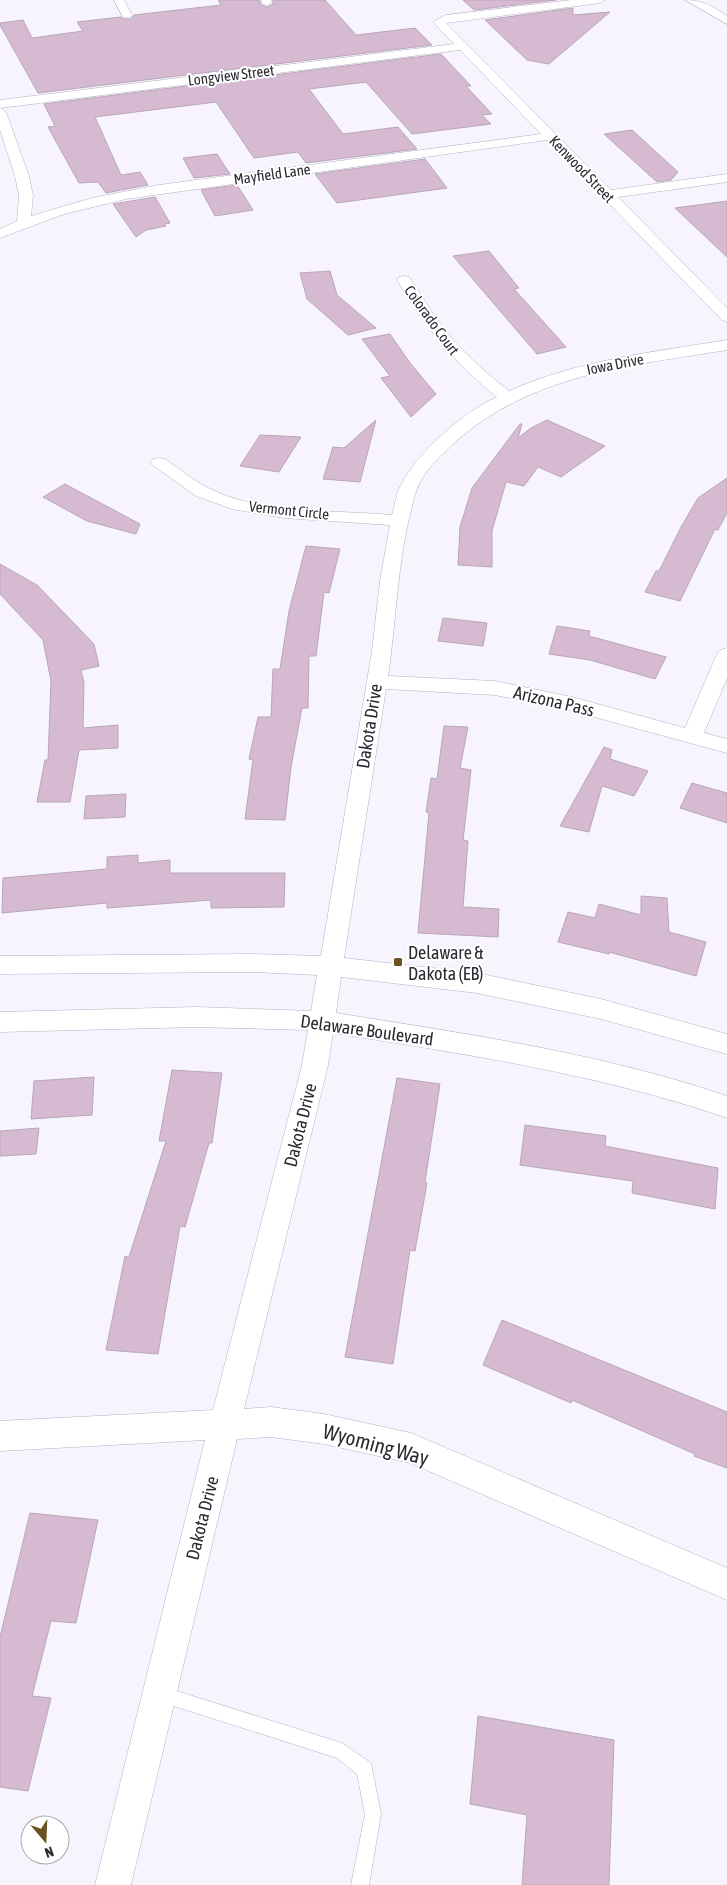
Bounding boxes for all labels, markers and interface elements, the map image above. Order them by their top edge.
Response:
street label: Longview Street [187,61,275,89]
street label: Kenwood Street [546,132,618,206]
street label: Mayfield Lane [232,160,312,188]
street label: Colorado Court [401,282,463,358]
street label: Iowa Drive [585,350,645,378]
street label: Vermont Circle [248,497,330,523]
street label: Dakota Drive [352,682,386,770]
street label: Arizona Pass [512,682,596,720]
place label: Delaware & Dakota (EB) [408,942,484,984]
marker: Delaware & Dakota (EB) [392,956,404,968]
street label: Delaware Boulevard [299,1010,435,1050]
street label: Dakota Drive [279,1081,321,1169]
street label: Wyoming Way [320,1418,432,1470]
street label: Dakota Drive [181,1474,223,1562]
north arrow [20,1815,70,1865]
text: N [43,1843,56,1861]

